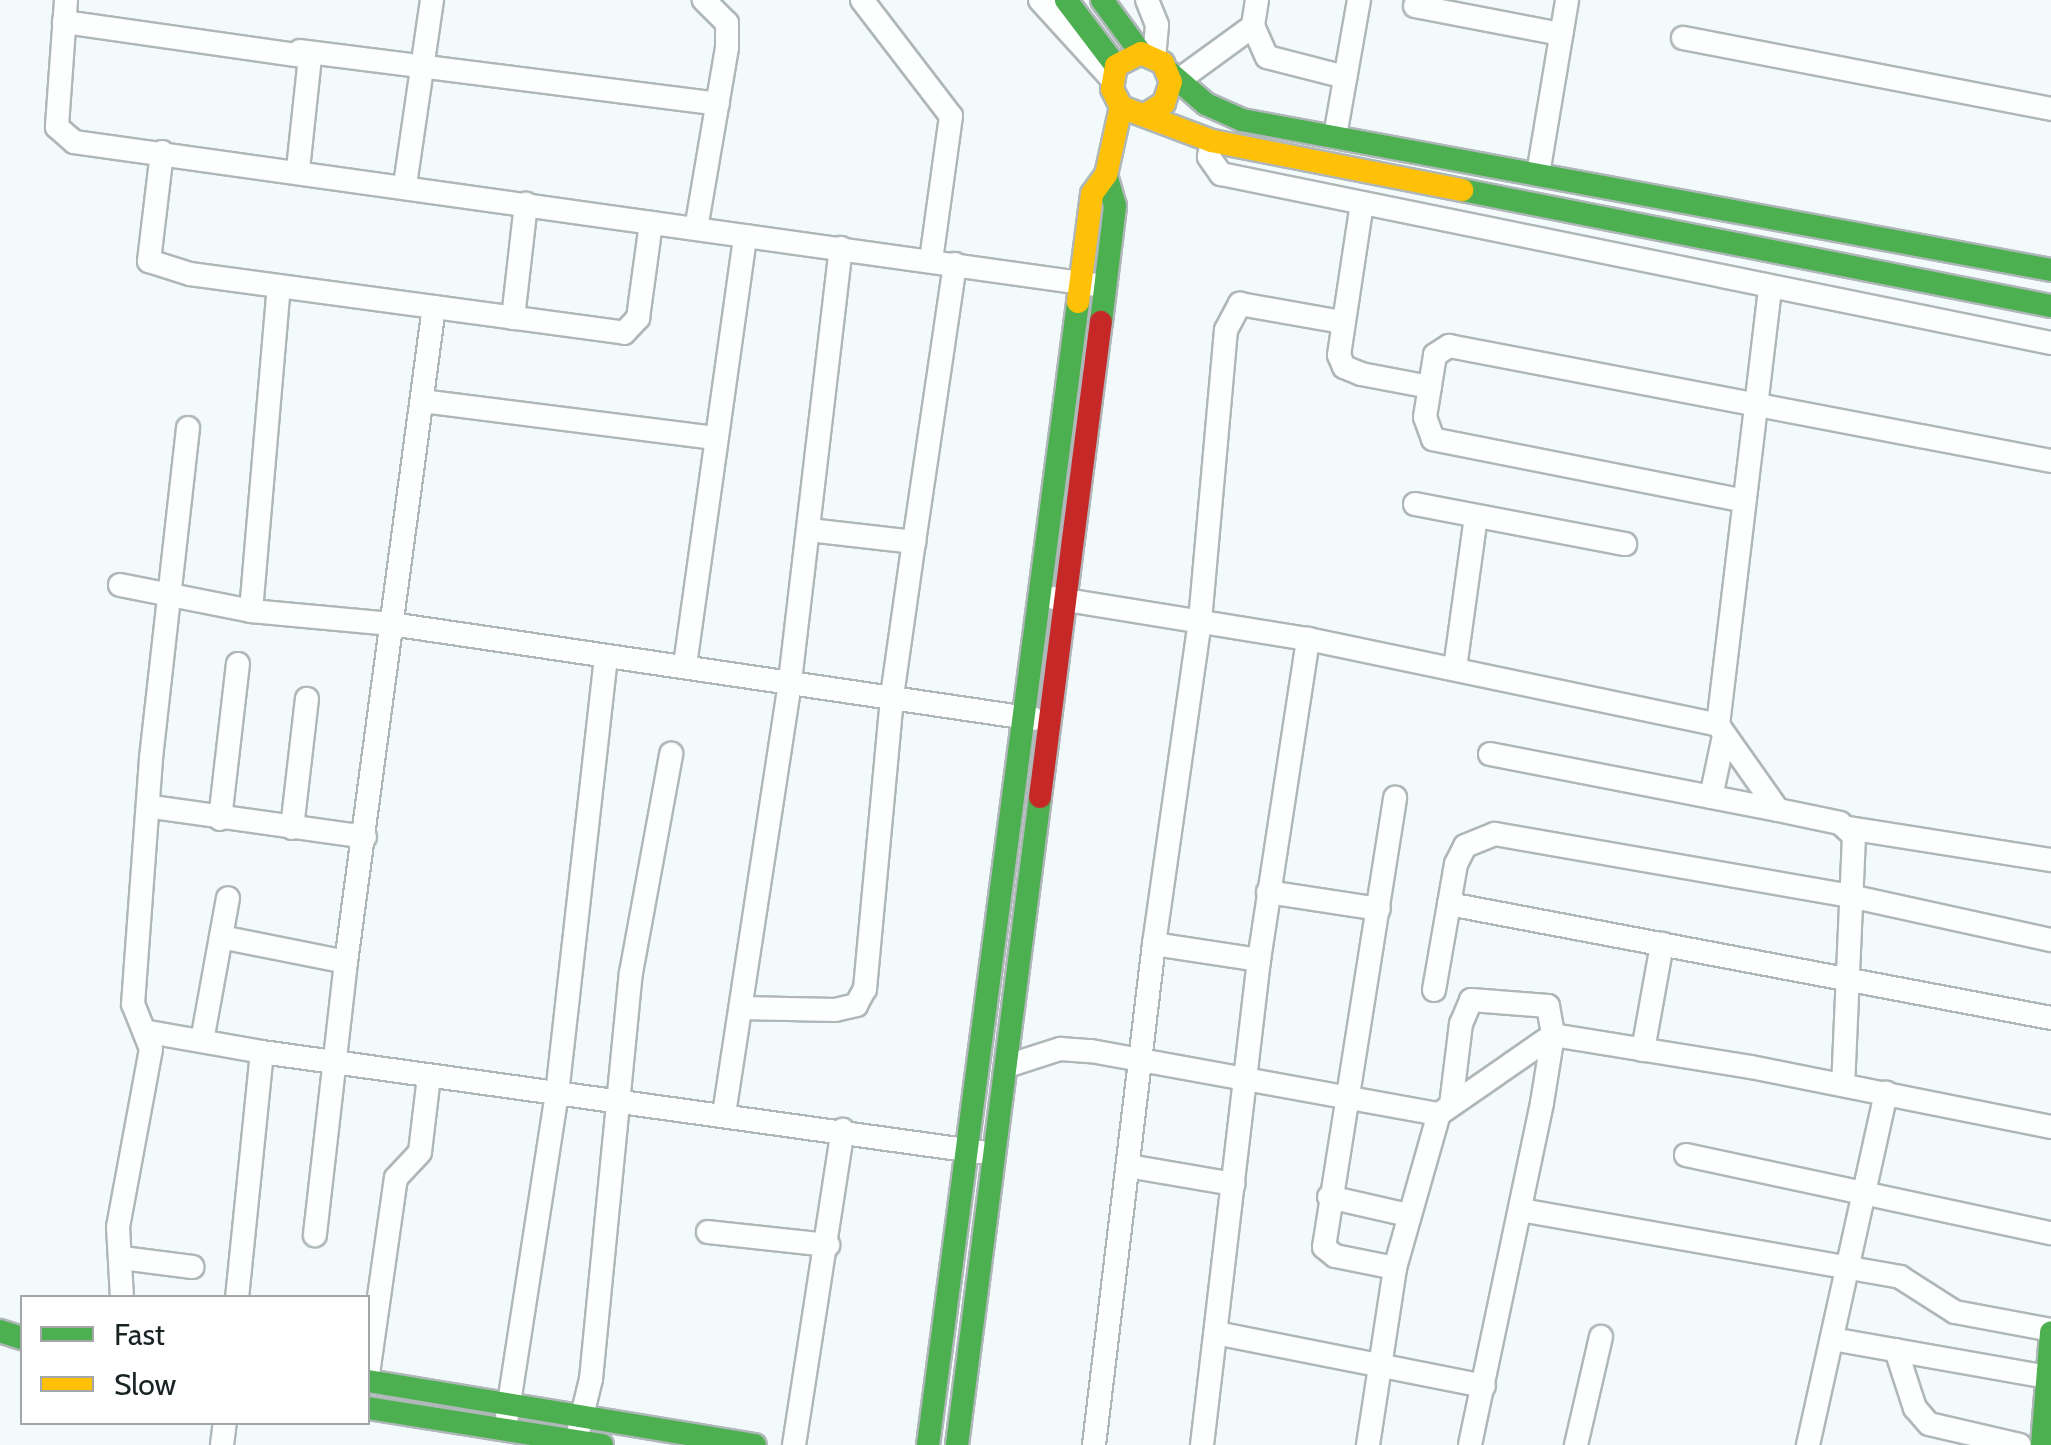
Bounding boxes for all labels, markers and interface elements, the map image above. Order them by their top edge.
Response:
legend [20,1295,370,1425]
text: Fast [114,1316,165,1353]
text: Slow [114,1366,176,1403]

